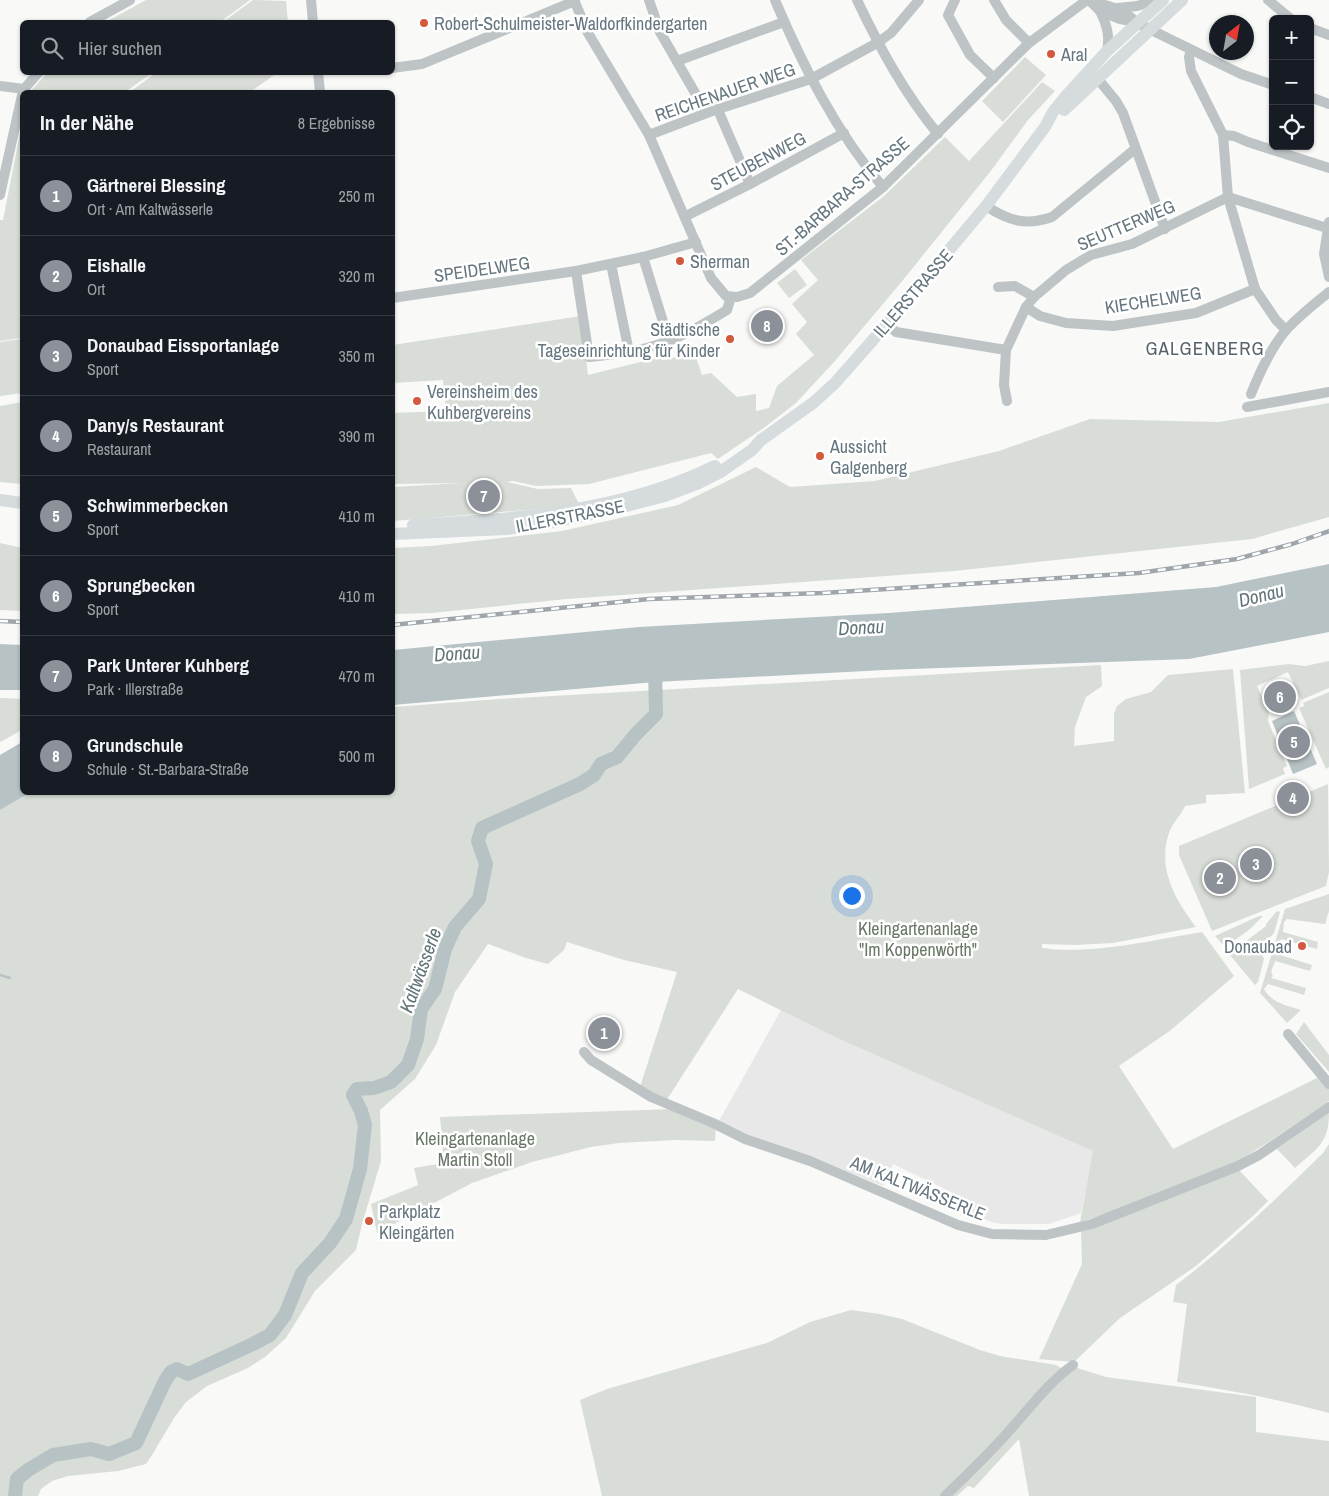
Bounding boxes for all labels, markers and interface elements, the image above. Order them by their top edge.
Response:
place label: Robert-Schulmeister-Waldorfkindergarten [434,11,707,36]
north arrow [1209,15,1254,60]
map controls [1269,15,1314,150]
button: + [1269,15,1314,60]
marker: Robert-Schulmeister-Waldorfkindergarten [418,17,430,29]
search box [20,20,395,75]
icon: search [38,34,66,62]
text: Hier suchen [78,35,162,61]
place label: Aral [1060,42,1087,67]
marker: Aral [1045,48,1057,60]
street label: REICHENAUER WEG [652,56,798,128]
button: − [1269,60,1314,105]
button: locate [1269,105,1314,150]
text: In der Nähe [40,108,134,137]
text: 8 Ergebnisse [298,112,375,134]
street label: STEUBENWEG [706,125,810,197]
street label: ST.-BARBARA-STRASSE [769,131,915,261]
text: Gärtnerei Blessing [87,172,226,198]
text: 1 [52,185,60,207]
text: 250 m [339,185,375,207]
street label: SEUTTERWEG [1073,193,1179,257]
text: Ort · Am Kaltwässerle [87,198,213,220]
street label: ILLERSTRASSE [868,243,958,343]
place label: Sherman [690,249,750,274]
street label: SPEIDELWEG [432,250,532,288]
text: Eishalle [87,252,146,278]
marker: Sherman [674,255,686,267]
text: 2 [52,265,60,287]
text: 320 m [339,265,375,287]
text: Ort [87,278,105,300]
street label: KIECHELWEG [1103,280,1203,320]
pin: 8 [751,307,783,345]
place label: Städtische Tageseinrichtung für Kinder [538,317,720,363]
text: Donaubad Eissportanlage [87,332,279,358]
marker: Städtische Tageseinrichtung für Kinder [724,333,736,345]
district label: GALGENBERG [1145,335,1265,361]
text: 3 [52,345,60,367]
text: 350 m [339,345,375,367]
text: Sport [87,358,118,380]
place label: Vereinsheim des Kuhbergvereins [427,379,538,425]
marker: Vereinsheim des Kuhbergvereins [411,395,423,407]
text: Dany/s Restaurant [87,412,224,438]
text: 4 [52,425,60,447]
text: 390 m [339,425,375,447]
place label: Aussicht Galgenberg [829,434,908,480]
text: Restaurant [87,438,151,460]
marker: Aussicht Galgenberg [814,450,826,462]
pin: 7 [468,477,500,515]
text: Schwimmerbecken [87,492,228,518]
street label: ILLERSTRASSE [514,493,626,539]
text: 5 [52,505,60,527]
text: 410 m [339,505,375,527]
text: Sport [87,518,118,540]
text: Sprungbecken [87,572,195,598]
water label: Donau [1236,577,1287,613]
text: 6 [52,585,60,607]
text: 410 m [339,585,375,607]
text: Sport [87,598,118,620]
water label: Donau [837,613,885,641]
water label: Donau [433,638,481,668]
text: Park Unterer Kuhberg [87,652,249,678]
text: 7 [52,665,60,687]
text: 470 m [339,665,375,687]
text: Park · Illerstraße [87,678,183,700]
pin: 6 [1264,678,1296,716]
pin: 5 [1278,723,1310,761]
text: Grundschule [87,732,183,758]
text: 8 [52,745,60,767]
text: 500 m [339,745,375,767]
text: Schule · St.-Barbara-Straße [87,758,249,780]
pin: 4 [1277,779,1309,817]
pin: 3 [1240,845,1272,883]
pin: 2 [1204,859,1236,897]
your location [839,883,865,909]
park label: Kleingartenanlage "Im Koppenwörth" [858,916,978,962]
water label: Kaltwässerle [393,924,447,1016]
place label: Donaubad [1224,934,1292,959]
marker: Donaubad [1296,940,1308,952]
pin: 1 [588,1014,620,1052]
park label: Kleingartenanlage Martin Stoll [415,1126,535,1172]
street label: AM KALTWÄSSERLE [846,1149,989,1226]
place label: Parkplatz Kleingärten [379,1199,455,1245]
marker: Parkplatz Kleingärten [363,1215,375,1227]

